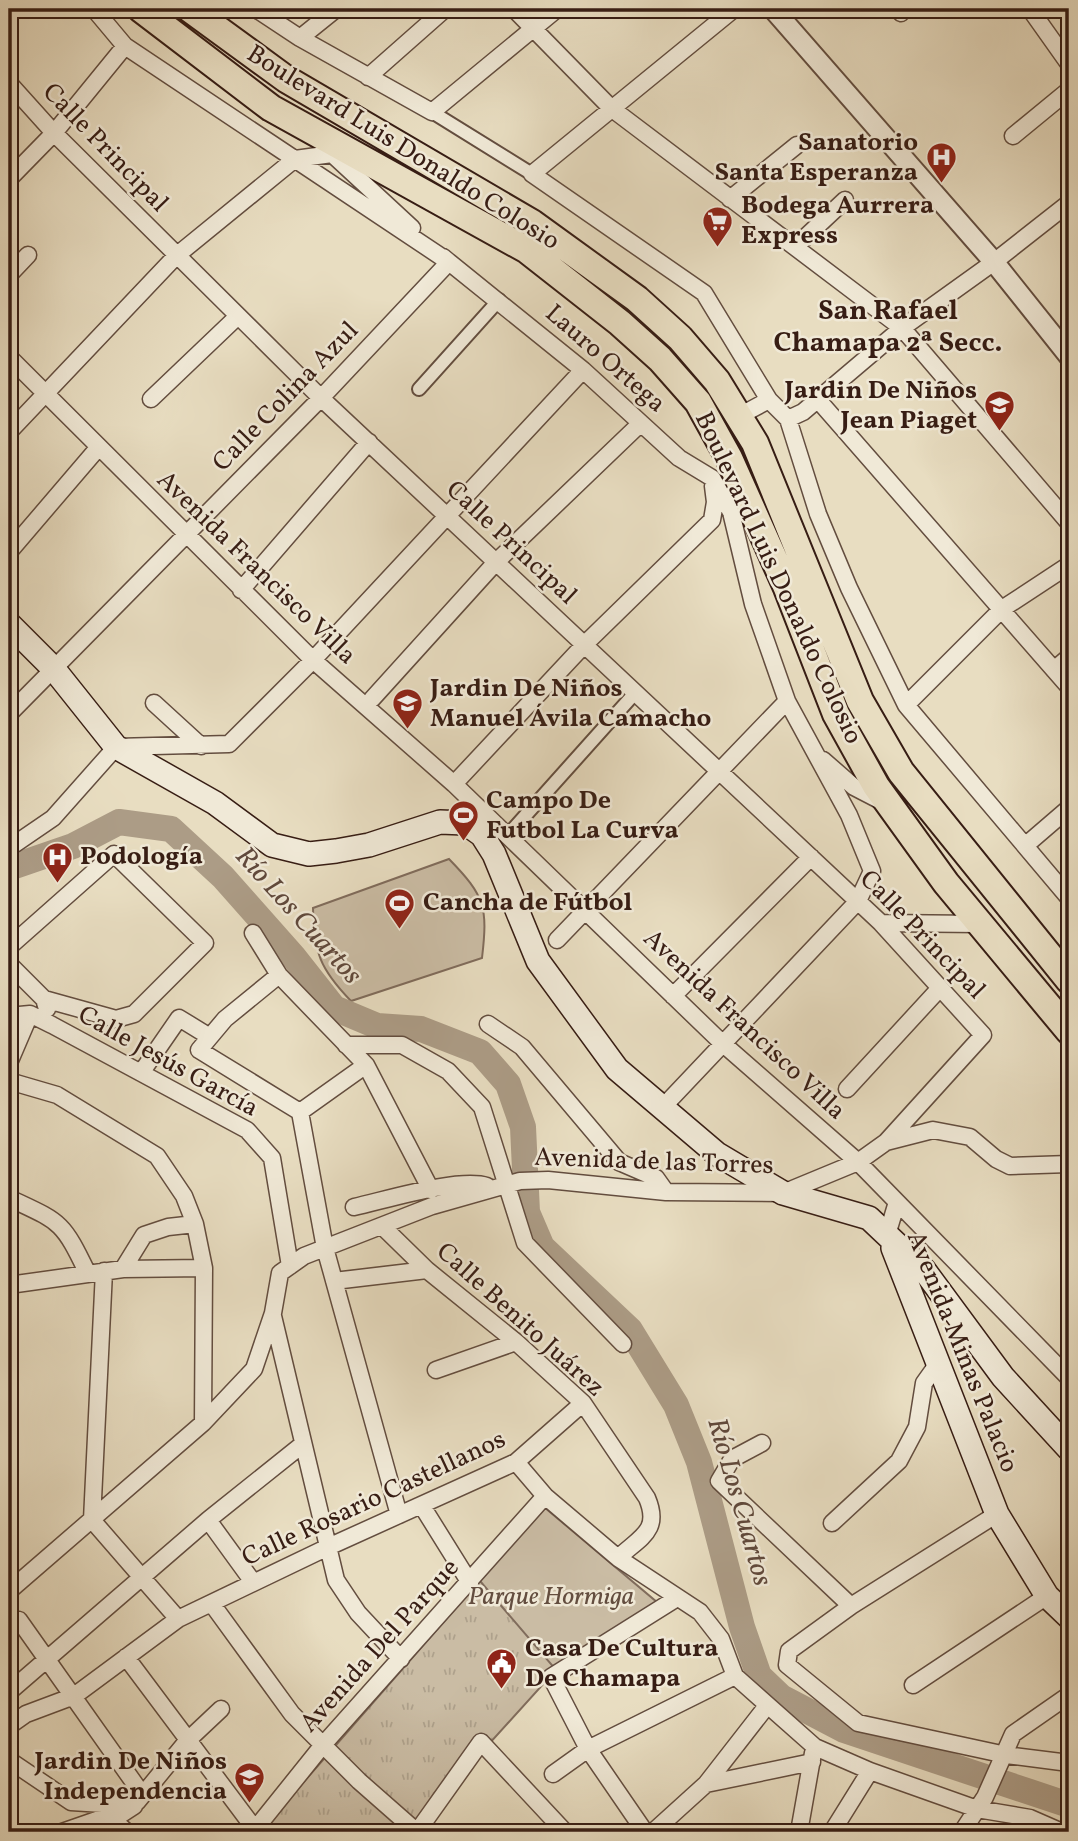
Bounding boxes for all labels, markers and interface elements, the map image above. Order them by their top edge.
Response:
street label: Boulevard Luis Donaldo Colosio [240,37,566,259]
street label: Calle Principal [34,75,176,221]
place label: Sanatorio Santa Esperanza [714,125,918,191]
hospital icon: Sanatorio Santa Esperanza [924,141,958,185]
place label: Bodega Aurrera Express [741,188,934,254]
supermarket icon: Bodega Aurrera Express [701,204,735,248]
district label: San Rafael Chamapa 2ª Secc. [774,292,1002,363]
street label: Lauro Ortega [537,296,673,422]
street label: Calle Colina Azul [205,314,367,480]
place label: Jardin De Niños Jean Piaget [783,373,977,439]
school or university icon: Jardin De Niños Jean Piaget [983,389,1017,433]
street label: Boulevard Luis Donaldo Colosio [685,406,871,750]
street label: Avenida Francisco Villa [148,463,364,673]
street label: Calle Principal [438,473,584,613]
place label: Jardin De Niños Manuel Ávila Camacho [429,671,711,737]
school or university icon: Jardin De Niños Manuel Ávila Camacho [390,687,424,731]
place label: Campo De Futbol La Curva [486,783,679,849]
sports icon: Campo De Futbol La Curva [446,799,480,843]
water label: Río Los Cuartos [225,838,371,994]
place label: Podología [80,839,203,875]
hospital icon: Podología [40,840,74,884]
street label: Calle Principal [851,862,993,1008]
place label: Cancha de Fútbol [423,885,632,921]
sports icon: Cancha de Fútbol [383,886,417,930]
street label: Avenida Francisco Villa [635,921,853,1129]
street label: Calle Jesús García [71,997,265,1127]
street label: Avenida de las Torres [534,1140,774,1184]
street label: Avenida Minas Palacio [897,1226,1027,1478]
street label: Calle Benito Juárez [428,1235,612,1405]
water label: Río Los Cuartos [696,1413,782,1591]
street label: Calle Rosario Castellanos [236,1422,512,1576]
street label: Avenida Del Parque [292,1551,468,1741]
park label: Parque Hormiga [468,1579,634,1615]
place label: Casa De Cultura De Chamapa [525,1631,719,1697]
public building icon: Casa De Cultura De Chamapa [485,1647,519,1691]
place label: Jardin De Niños Independencia [33,1744,227,1810]
school or university icon: Jardin De Niños Independencia [233,1760,267,1804]

